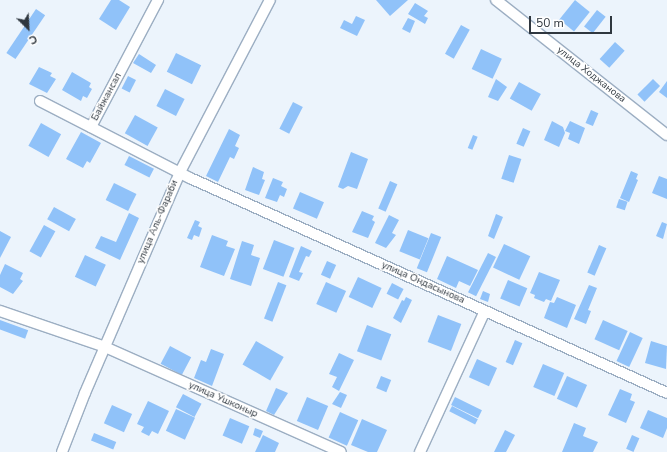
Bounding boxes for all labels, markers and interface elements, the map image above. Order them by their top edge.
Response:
north arrow [8,8,48,48]
scale bar [531,8,614,34]
text: 50 m [536,15,564,31]
text: С [27,31,40,48]
street label: улица Ходжанова [554,44,628,106]
street label: Байжансал [89,71,125,123]
street label: улица Аль-Фараби [135,178,181,266]
street label: улица Ондасынова [380,259,466,307]
street label: улица Ушконыр [187,379,259,421]

